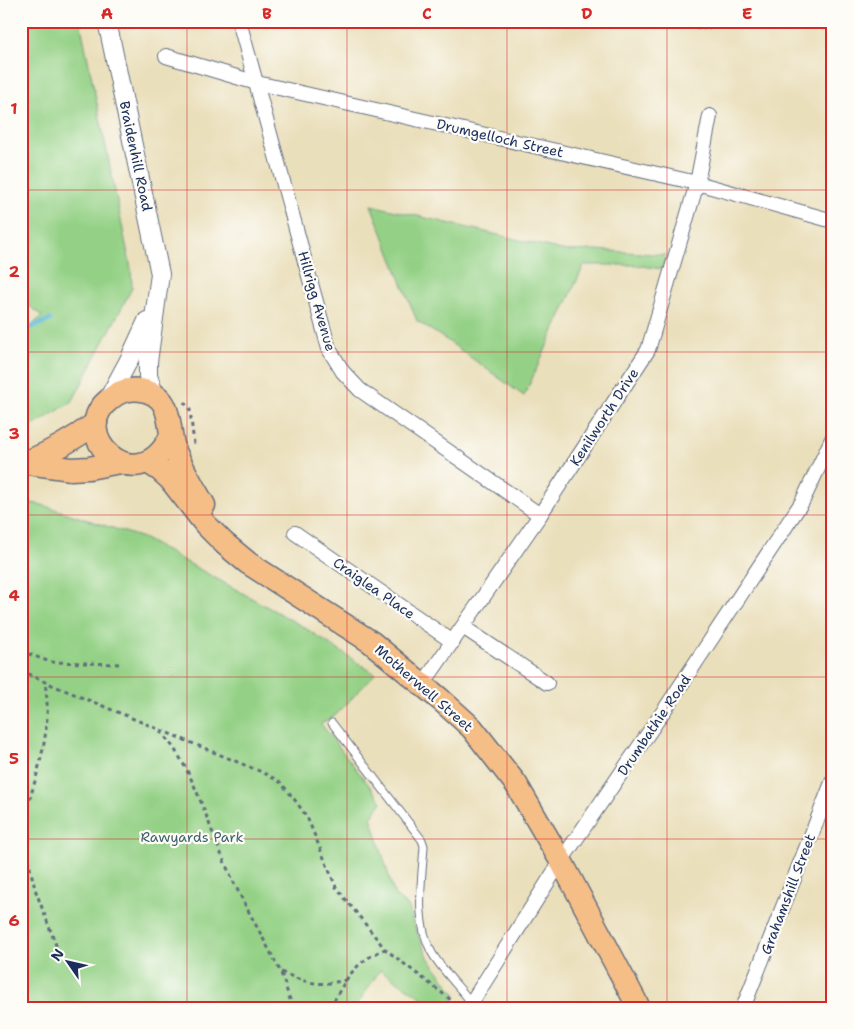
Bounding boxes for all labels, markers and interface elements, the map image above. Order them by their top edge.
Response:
text: A [101,3,113,24]
text: B [262,3,272,24]
text: C [422,3,432,24]
text: D [581,3,593,24]
text: E [742,3,752,24]
text: 1 [10,98,18,119]
street label: Braidenhill Road [116,99,156,213]
street label: Drumgelloch Street [435,115,565,161]
street label: Hillrigg Avenue [294,249,340,353]
text: 2 [8,261,20,282]
street label: Kenilworth Drive [566,365,642,469]
text: 3 [8,423,20,444]
street label: Craiglea Place [330,553,418,623]
text: 4 [8,585,20,606]
street label: Motherwell Street [371,640,477,736]
street label: Drumbathie Road [613,671,695,779]
text: 5 [9,748,19,769]
park label: Rawyards Park [141,828,243,846]
street label: Grahamshill Street [757,831,819,957]
text: 6 [8,910,20,931]
north arrow [42,936,92,986]
text: N [47,945,68,964]

